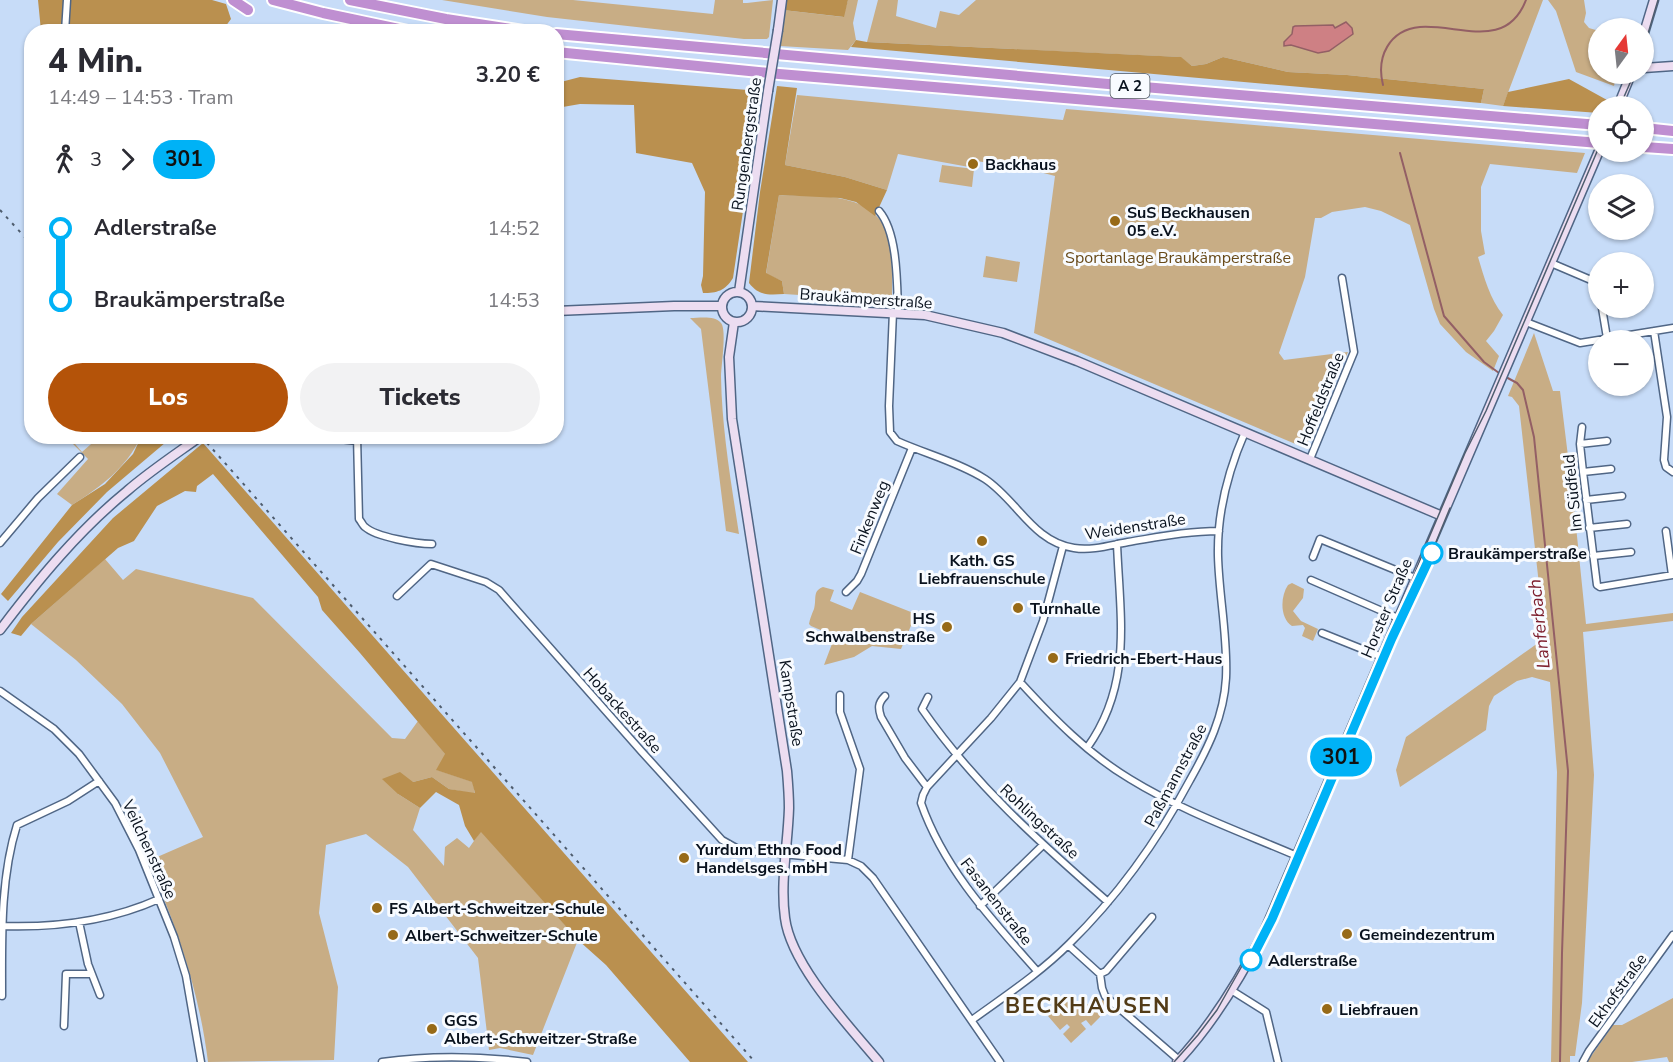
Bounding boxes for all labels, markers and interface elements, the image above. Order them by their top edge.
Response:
north arrow [1588,18,1654,84]
map controls [1588,18,1654,396]
text: 4 Min. [48,39,143,84]
text: 3.20 € [476,60,540,90]
road number: A 2 [1110,74,1150,98]
street label: Rungenbergstraße [727,76,767,212]
text: 14:49 – 14:53 · Tram [48,84,234,111]
button: locate [1588,96,1654,162]
icon: walk [48,143,81,176]
icon: forward [111,143,144,176]
text: 301 [165,145,203,173]
text: 3 [90,146,102,173]
place label: Backhaus [985,154,1056,176]
marker: Backhaus [966,157,980,171]
button: layers [1588,174,1654,240]
place label: SuS Beckhausen 05 e.V. [1127,202,1250,242]
text: Adlerstraße [94,213,217,243]
marker: SuS Beckhausen 05 e.V. [1108,214,1122,228]
text: 14:52 [487,215,540,242]
park label: Sportanlage Braukämperstraße [1065,247,1291,269]
button: + [1588,252,1654,318]
street label: Braukämperstraße [799,283,933,315]
text: Braukämperstraße [94,285,285,315]
text: 14:53 [487,287,540,314]
button: − [1588,330,1654,396]
street label: Hoffeldstraße [1292,349,1350,450]
button: Los [48,363,288,432]
button: Tickets [300,363,540,432]
street label: Im Südfeld [1558,453,1588,533]
street label: Finkenweg [845,477,895,558]
street label: Weidenstraße [1083,508,1187,546]
marker: Kath. GS Liebfrauenschule [975,534,989,548]
marker: Braukämperstraße [1421,542,1443,564]
place label: Braukämperstraße [1448,543,1587,565]
place label: Kath. GS Liebfrauenschule [918,550,1046,590]
street label: Horster Straße [1356,555,1418,662]
water label: Lanferbach [1522,578,1556,670]
place label: Turnhalle [1030,598,1101,620]
marker: Turnhalle [1011,601,1025,615]
place label: HS Schwalbenstraße [805,608,935,648]
marker: HS Schwalbenstraße [940,620,954,634]
place label: Friedrich-Ebert-Haus [1065,648,1223,670]
marker: Friedrich-Ebert-Haus [1046,651,1060,665]
street label: Kampstraße [773,658,809,748]
street label: Hobackestraße [578,663,667,758]
street label: Paßmannstraße [1139,720,1212,831]
line badge: 301 [1306,738,1376,777]
text: 301 [1322,743,1360,771]
street label: Rohlingstraße [995,779,1084,864]
street label: Veilchenstraße [116,795,182,902]
place label: Yurdum Ethno Food Handelsges. mbH [695,839,842,879]
marker: Yurdum Ethno Food Handelsges. mbH [677,851,691,865]
street label: Fasanenstraße [955,853,1037,950]
place label: FS Albert-Schweitzer-Schule [389,898,605,920]
marker: FS Albert-Schweitzer-Schule [370,901,384,915]
place label: Gemeindezentrum [1359,924,1495,946]
place label: Albert-Schweitzer-Schule [405,925,598,947]
marker: Gemeindezentrum [1340,927,1354,941]
marker: Albert-Schweitzer-Schule [386,928,400,942]
marker: Adlerstraße [1240,949,1262,971]
street label: Ekhofstraße [1584,949,1652,1032]
place label: Adlerstraße [1268,950,1358,972]
district label: BECKHAUSEN [1005,991,1171,1021]
place label: Liebfrauen [1339,999,1418,1021]
marker: Liebfrauen [1320,1002,1334,1016]
place label: GGS Albert-Schweitzer-Straße [444,1010,637,1050]
marker: GGS Albert-Schweitzer-Straße [425,1022,439,1036]

